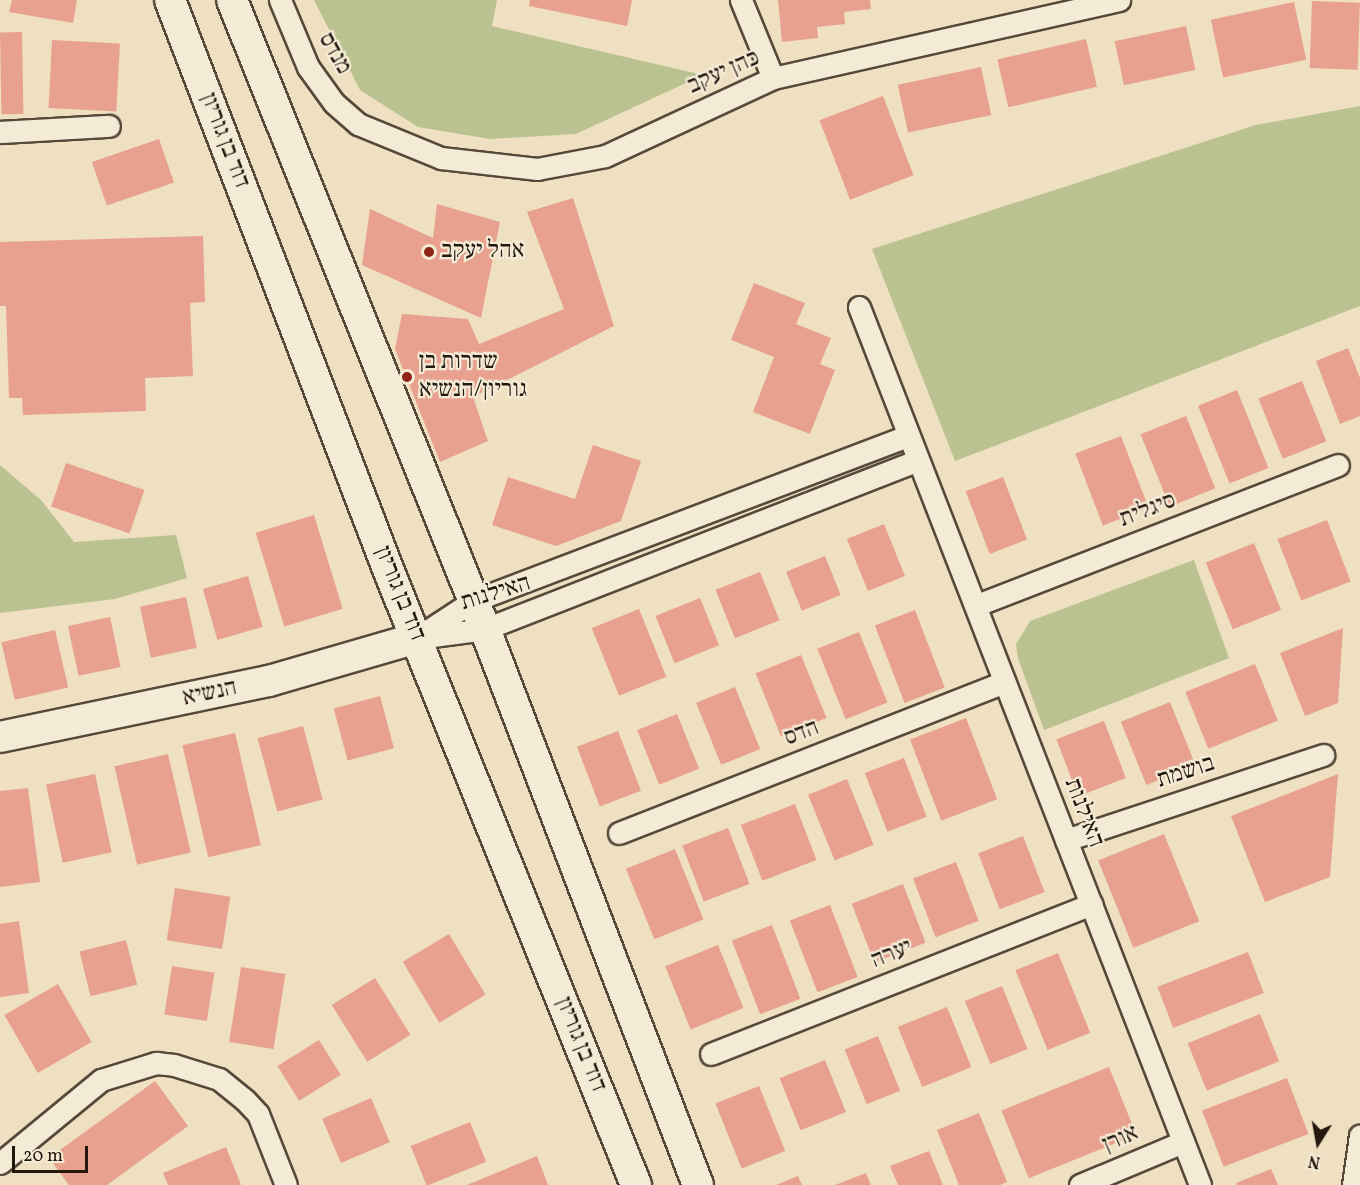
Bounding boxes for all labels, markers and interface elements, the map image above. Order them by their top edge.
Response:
street label: מנדס [311,28,357,80]
street label: כהן יעקב [683,44,765,102]
street label: דוד בן גוריון [193,89,255,193]
place label: אהל יעקב [441,238,524,266]
marker: אהל יעקב [422,245,436,259]
place label: שדרות בן גוריון/הנשיא [419,349,527,405]
marker: שדרות בן גוריון/הנשיא [400,370,414,384]
street label: סיגלית [1116,487,1180,535]
street label: דוד בן גוריון [367,542,431,646]
street label: האילנות [458,570,534,618]
street label: הנשיא [180,674,240,714]
street label: הדס [781,714,823,754]
street label: בושמת [1153,750,1219,796]
street label: האילנות [1057,774,1109,852]
street label: יערה [867,934,917,976]
street label: דוד בן גוריון [548,993,612,1097]
north arrow [1288,1113,1348,1173]
street label: אורן [1099,1120,1143,1160]
scale bar [15,1134,92,1172]
text: 20 m [23,1144,63,1169]
text: N [1307,1149,1322,1173]

